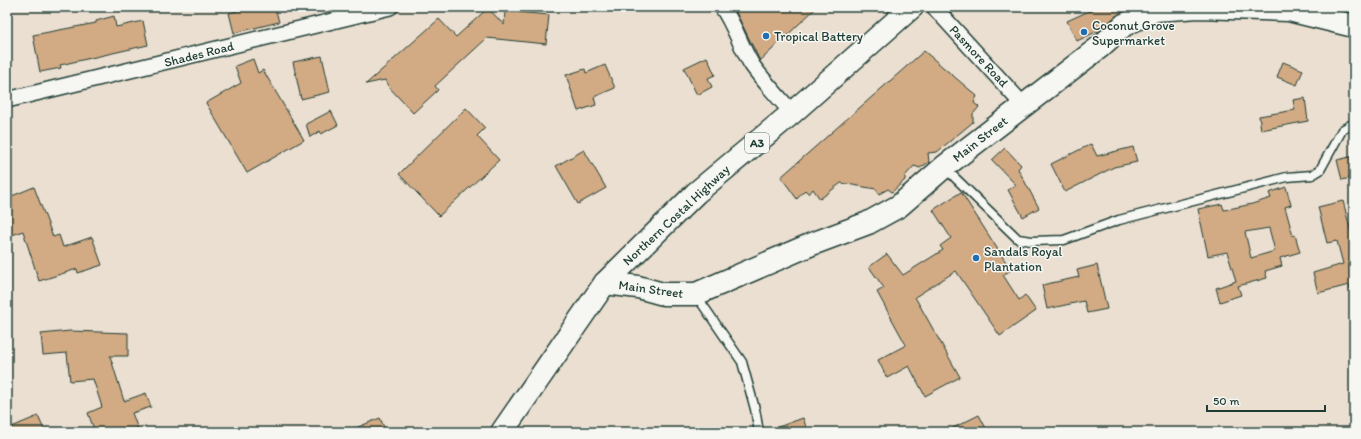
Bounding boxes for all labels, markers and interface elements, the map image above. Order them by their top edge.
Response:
place label: Coconut Grove Supermarket [1092,18,1175,48]
street label: Pasmore Road [947,22,1011,90]
marker: Coconut Grove Supermarket [1079,27,1089,37]
place label: Tropical Battery [774,29,863,44]
marker: Tropical Battery [761,31,771,41]
street label: Shades Road [163,38,235,70]
street label: Main Street [950,113,1010,165]
road number: A3 [745,133,769,153]
street label: Northern Costal Highway [620,162,732,268]
place label: Sandals Royal Plantation [984,244,1062,274]
marker: Sandals Royal Plantation [971,253,981,263]
street label: Main Street [618,277,684,301]
scale bar [1207,387,1325,413]
text: 50 m [1213,394,1239,408]

